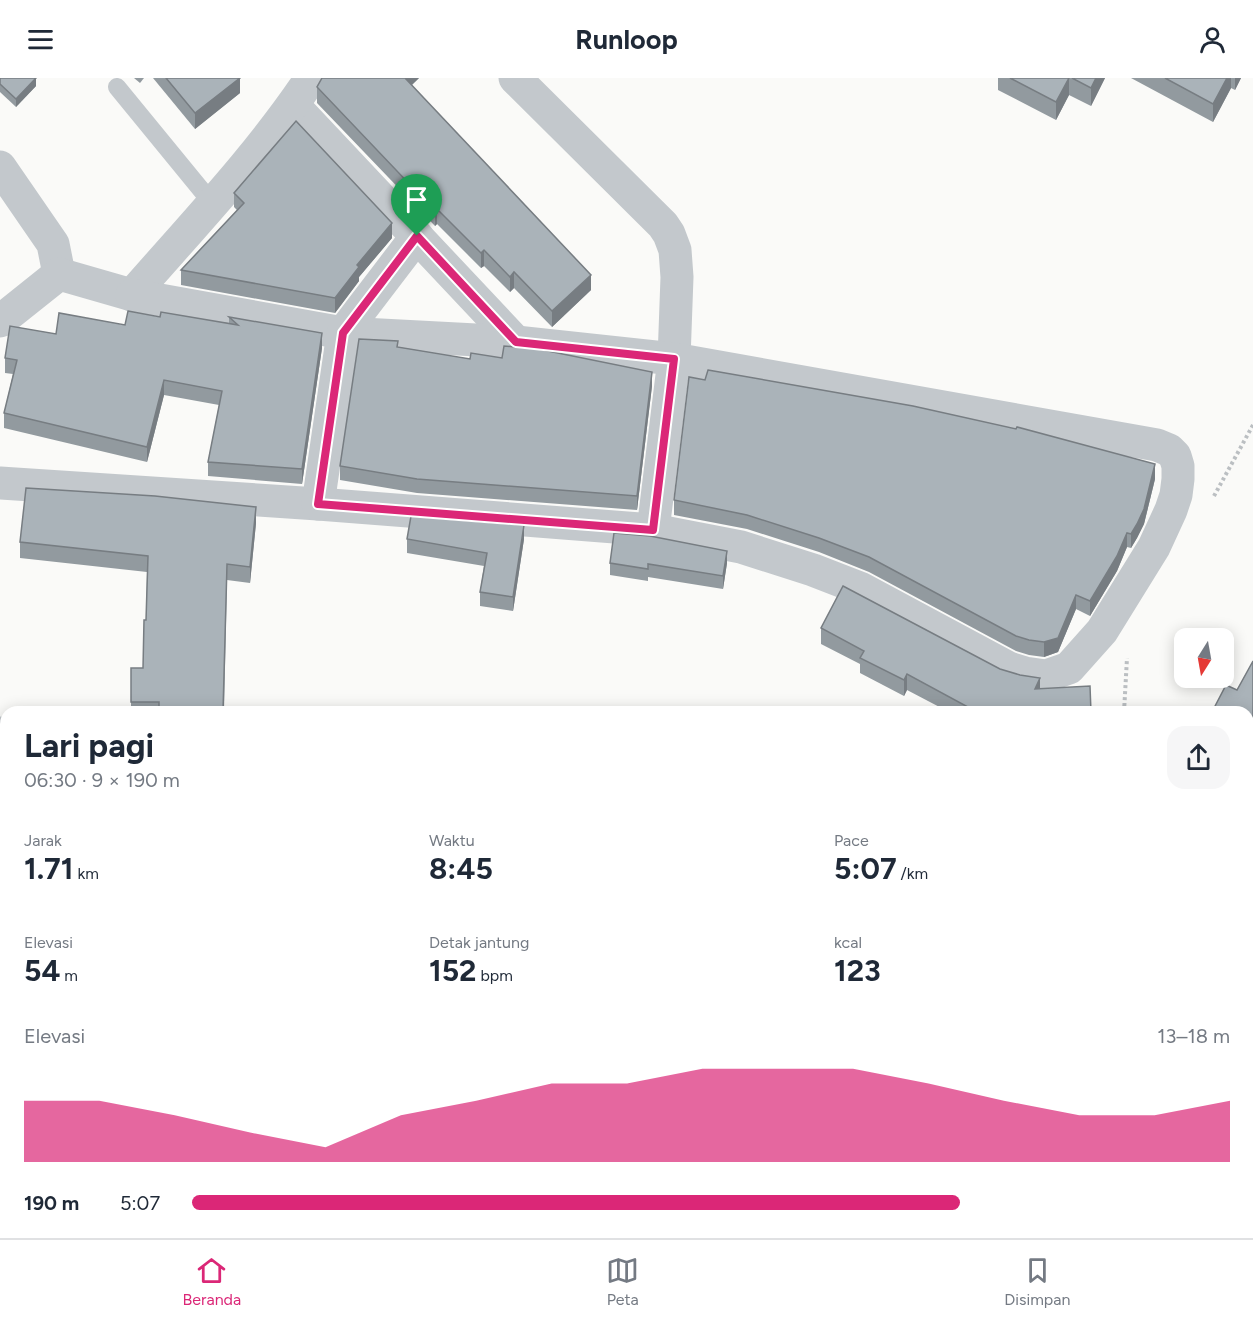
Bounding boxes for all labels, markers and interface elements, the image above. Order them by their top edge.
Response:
icon: menu [24,23,57,56]
text: Runloop [575,23,678,56]
icon: person [1196,23,1229,56]
pin [391,174,442,236]
icon: arrive [400,183,433,216]
north arrow [1174,628,1234,688]
map controls [1174,628,1234,688]
text: Lari pagi [24,726,154,765]
button: share [1167,726,1230,789]
text: 06:30 · 9 × 190 m [24,768,180,792]
text: Jarak [24,831,62,850]
text: Waktu [429,831,475,850]
text: Pace [834,831,869,850]
text: 1.71 [24,850,73,887]
text: 8:45 [429,850,493,887]
text: 5:07 [834,850,897,887]
text: km [73,864,99,883]
text: /km [897,864,928,883]
text: Elevasi [24,933,73,952]
text: Detak jantung [429,933,529,952]
text: kcal [834,933,862,952]
text: 54 [24,952,60,989]
text: 152 [429,952,476,989]
text: 123 [834,952,881,989]
text: m [60,966,78,985]
text: bpm [476,966,513,985]
text: Elevasi [24,1024,85,1048]
text: 13–18 m [1157,1024,1230,1048]
text: 190 m [24,1191,79,1215]
text: 5:07 [120,1191,160,1215]
tab: Beranda [183,1254,241,1309]
tab: Peta [606,1254,639,1309]
tab: Disimpan [1004,1254,1070,1309]

